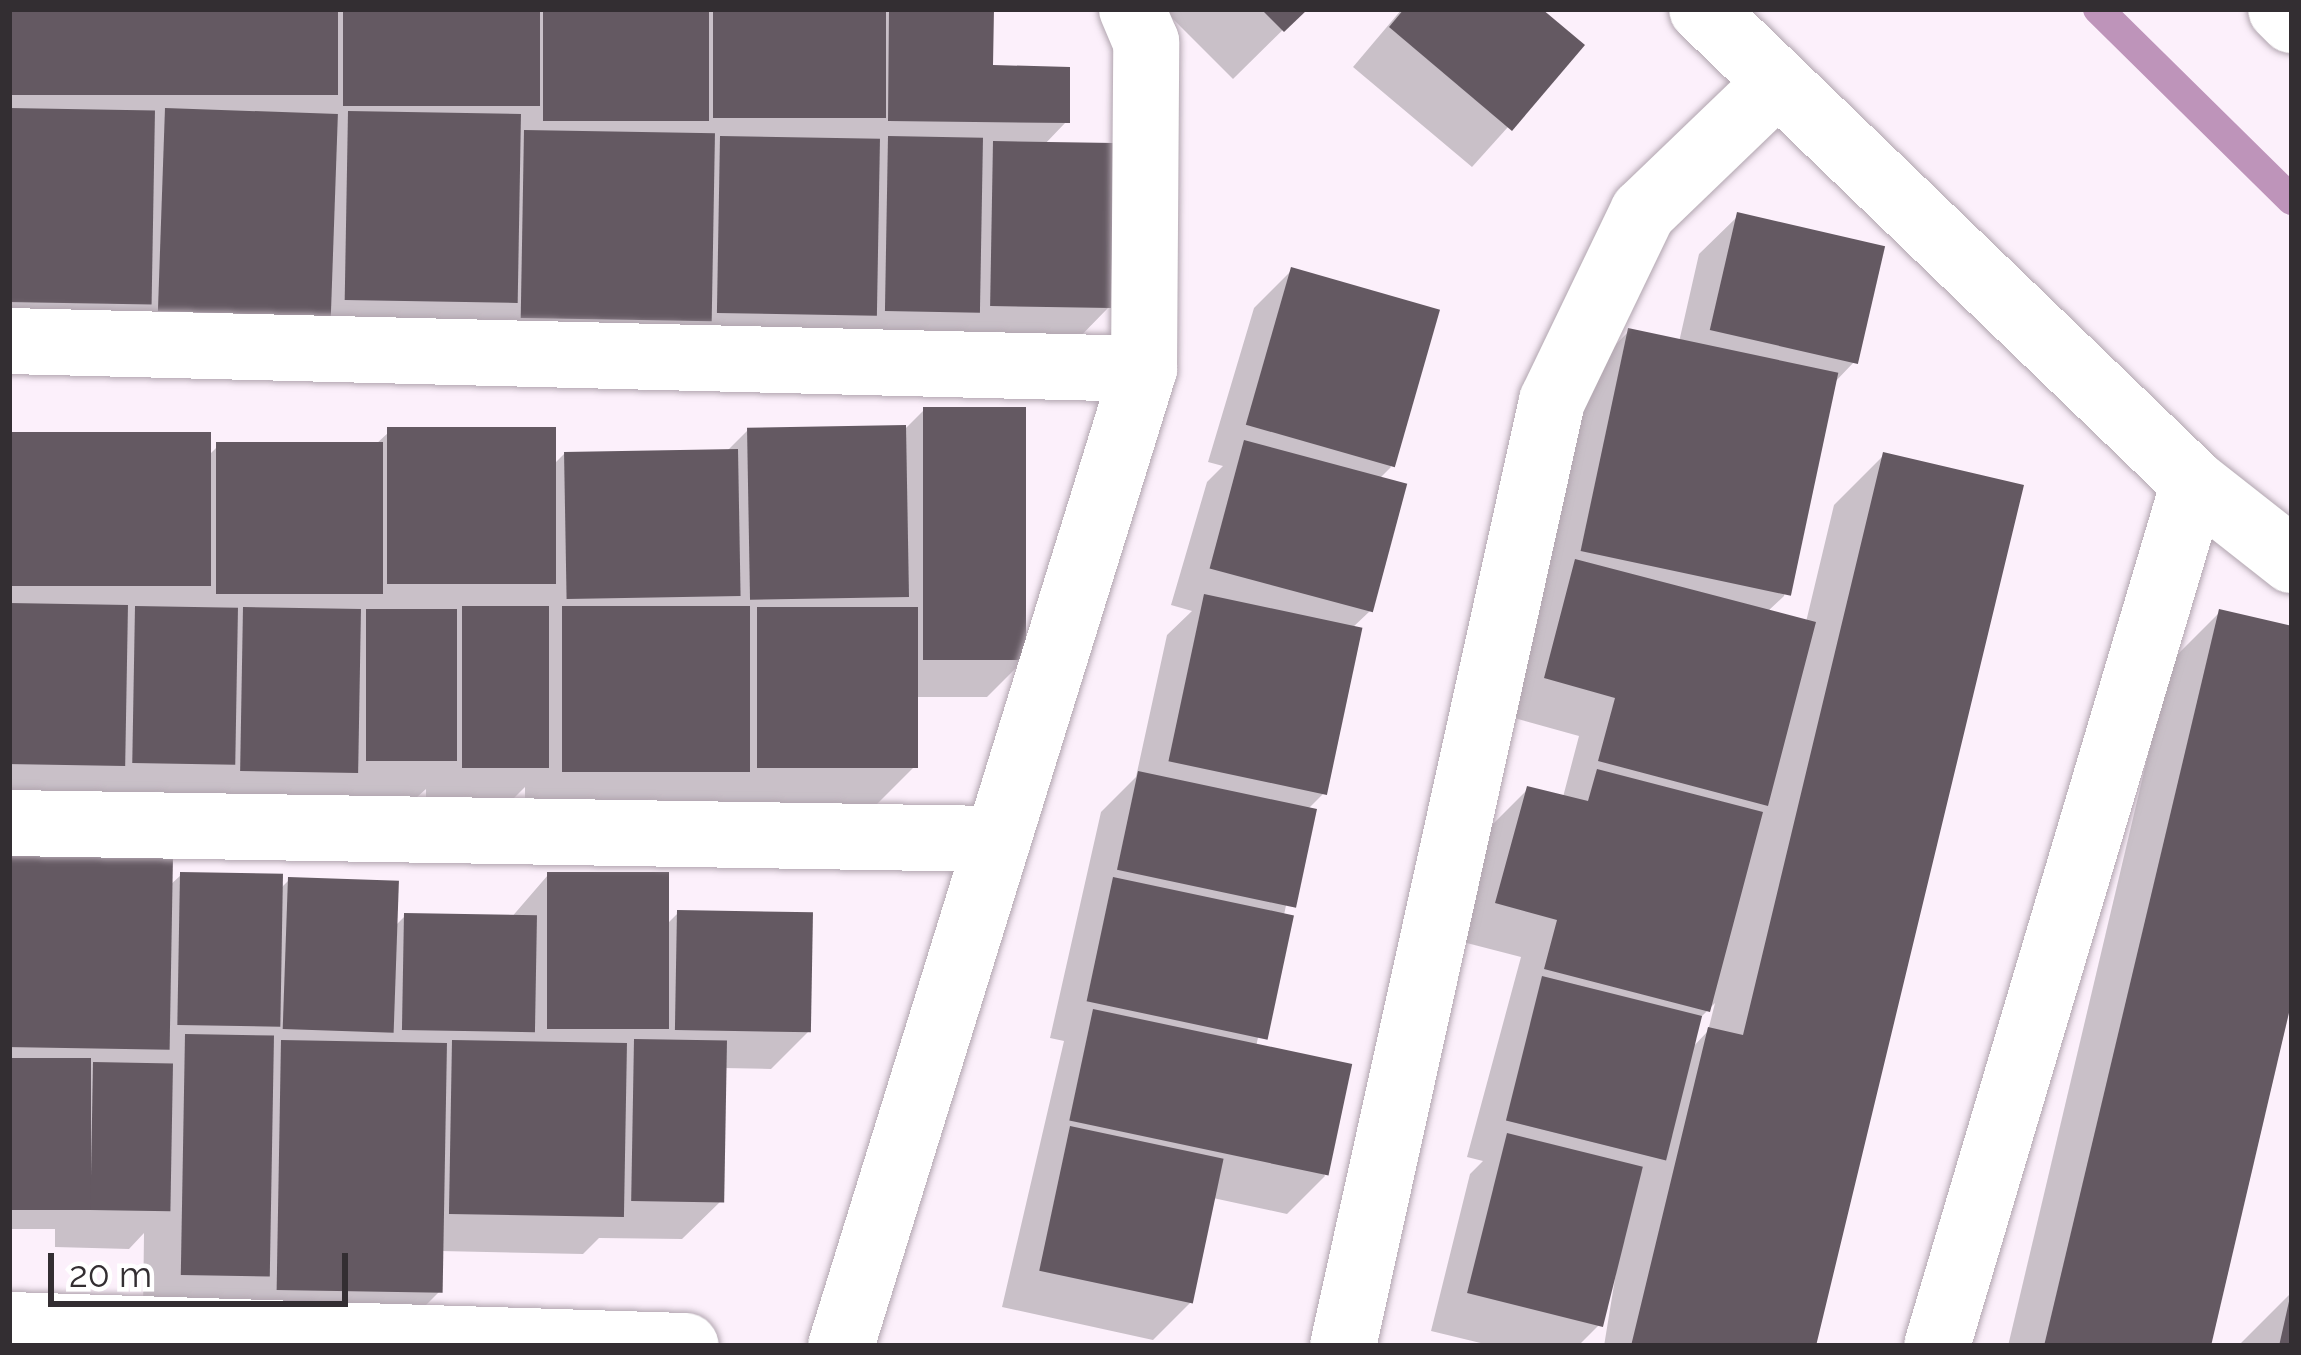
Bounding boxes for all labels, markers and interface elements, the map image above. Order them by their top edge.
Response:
scale bar [54,1229,354,1303]
text: 20 m [69,1253,152,1295]

